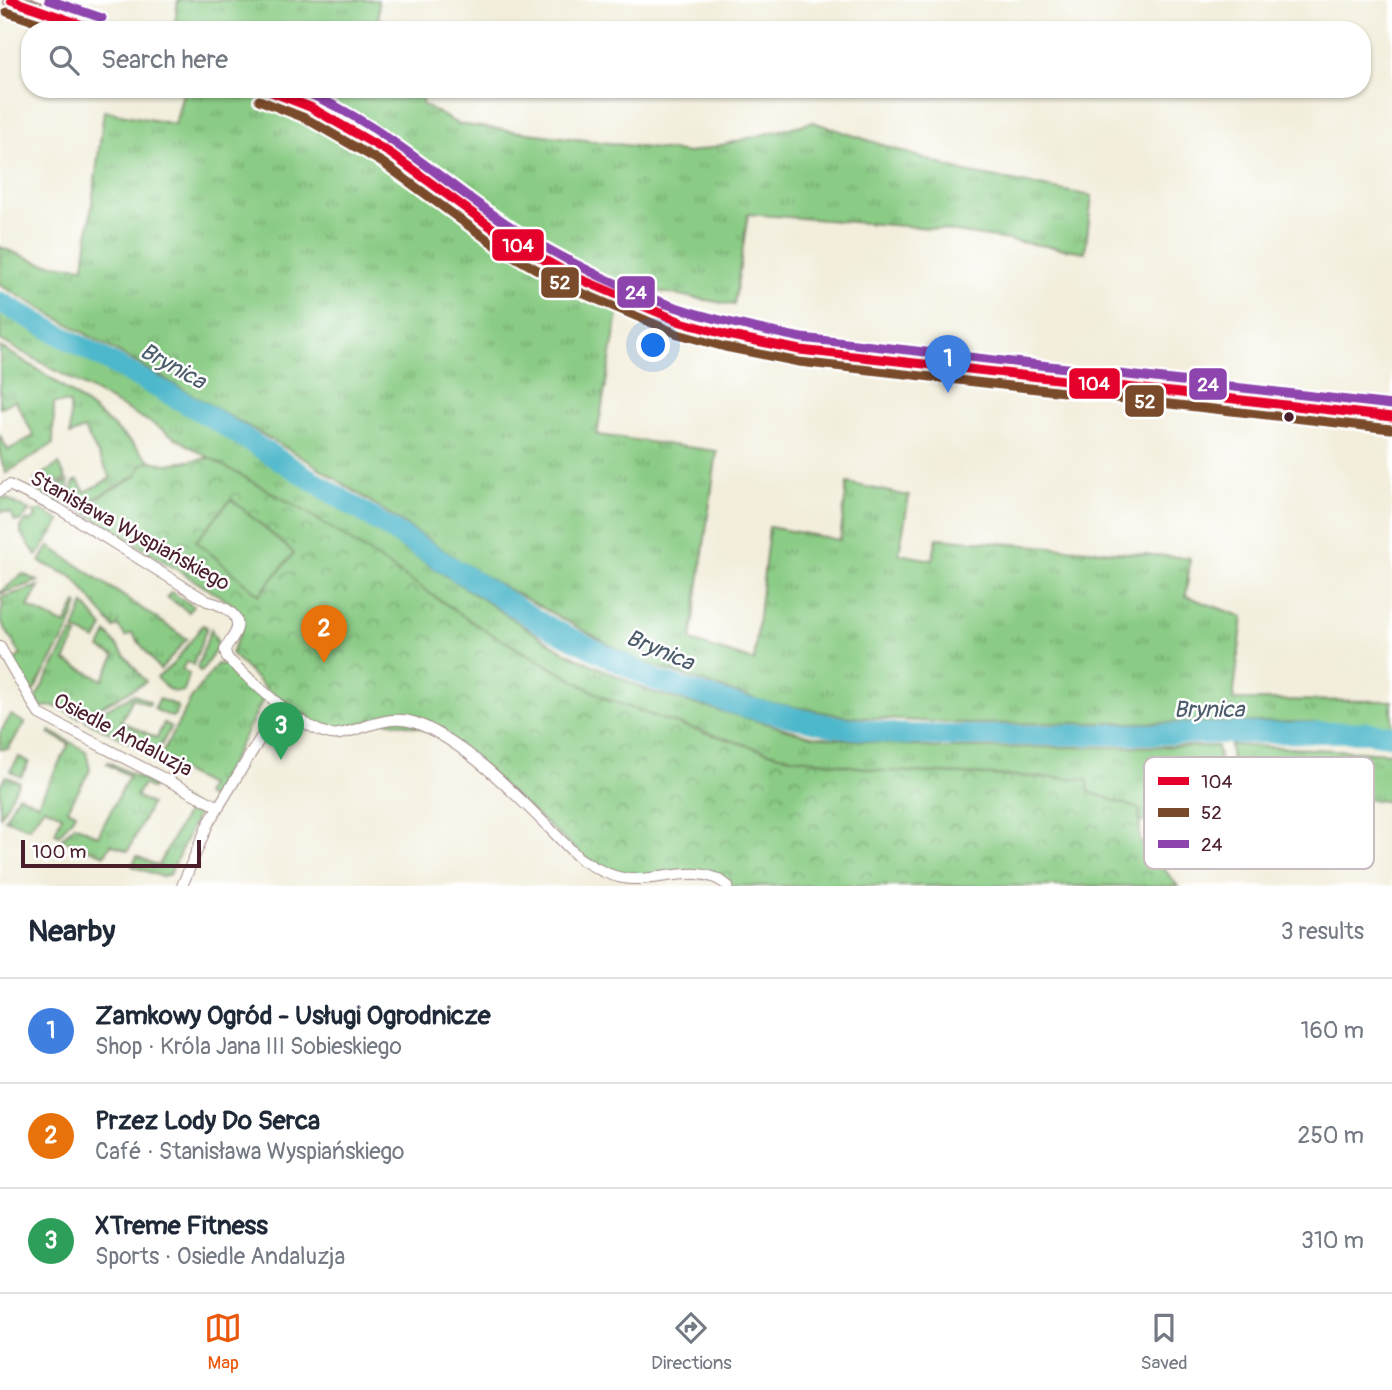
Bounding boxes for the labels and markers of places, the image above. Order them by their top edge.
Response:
pin: 1 [925,335,971,393]
unlabelled marker [1282,410,1296,424]
pin: 2 [301,605,347,663]
pin: 3 [258,702,304,760]

